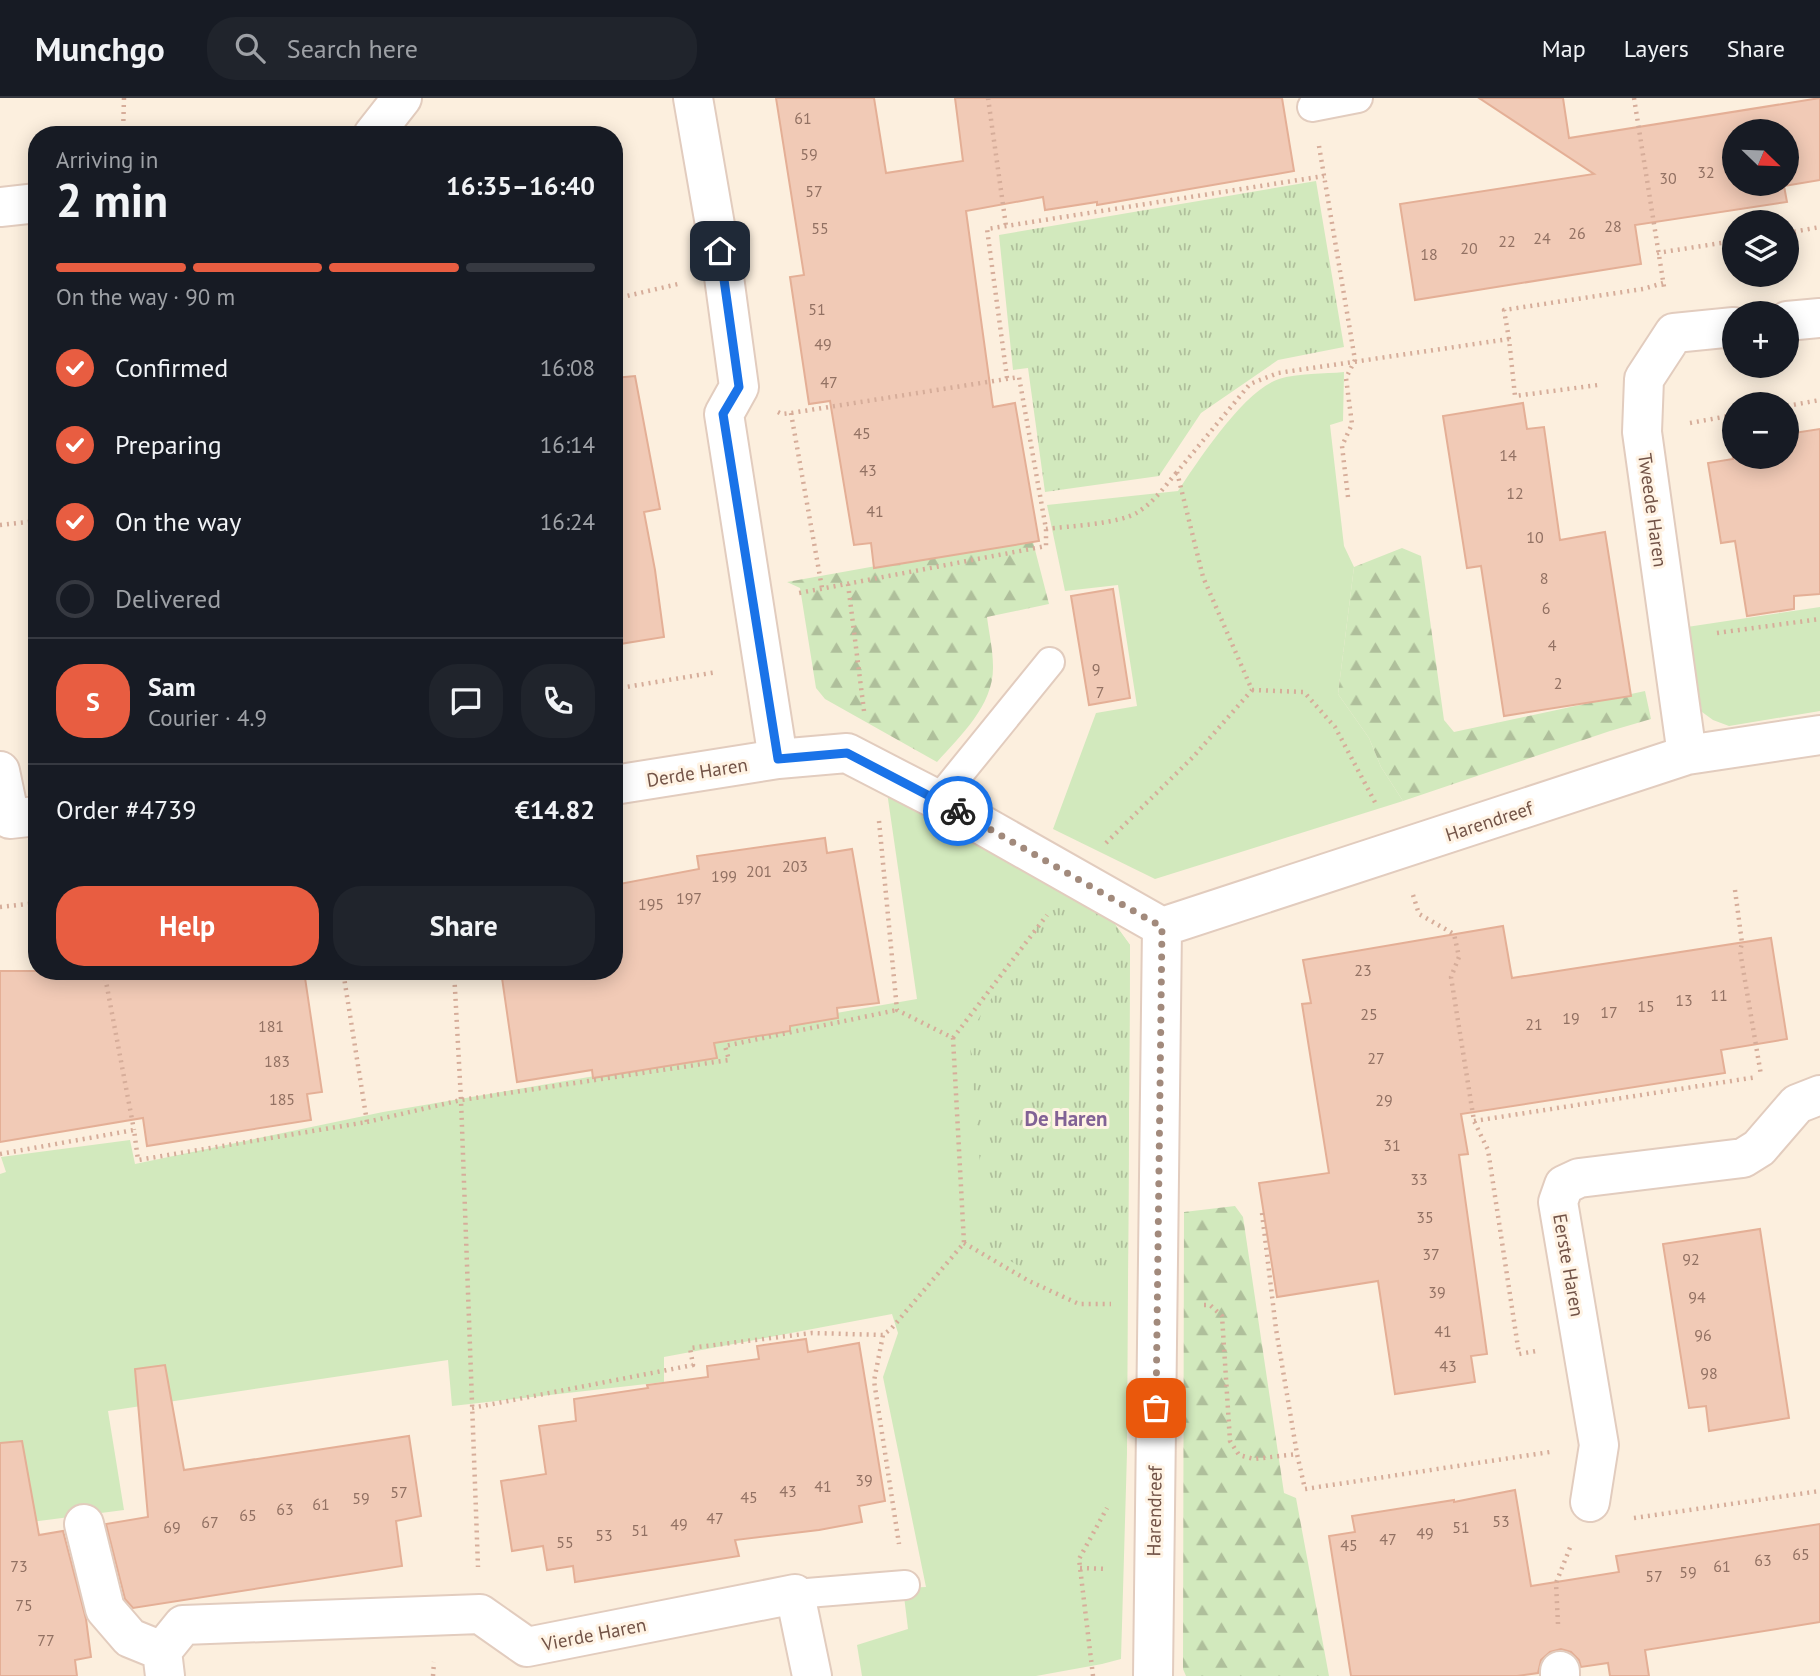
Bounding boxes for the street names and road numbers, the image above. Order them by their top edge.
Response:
street label: Tweede Haren [1633,452,1673,568]
street label: Derde Haren [645,752,749,792]
street label: Harendreef [1442,795,1537,846]
street label: Eerste Haren [1548,1212,1590,1318]
street label: Harendreef [1141,1465,1167,1556]
street label: Vierde Haren [539,1612,648,1656]

